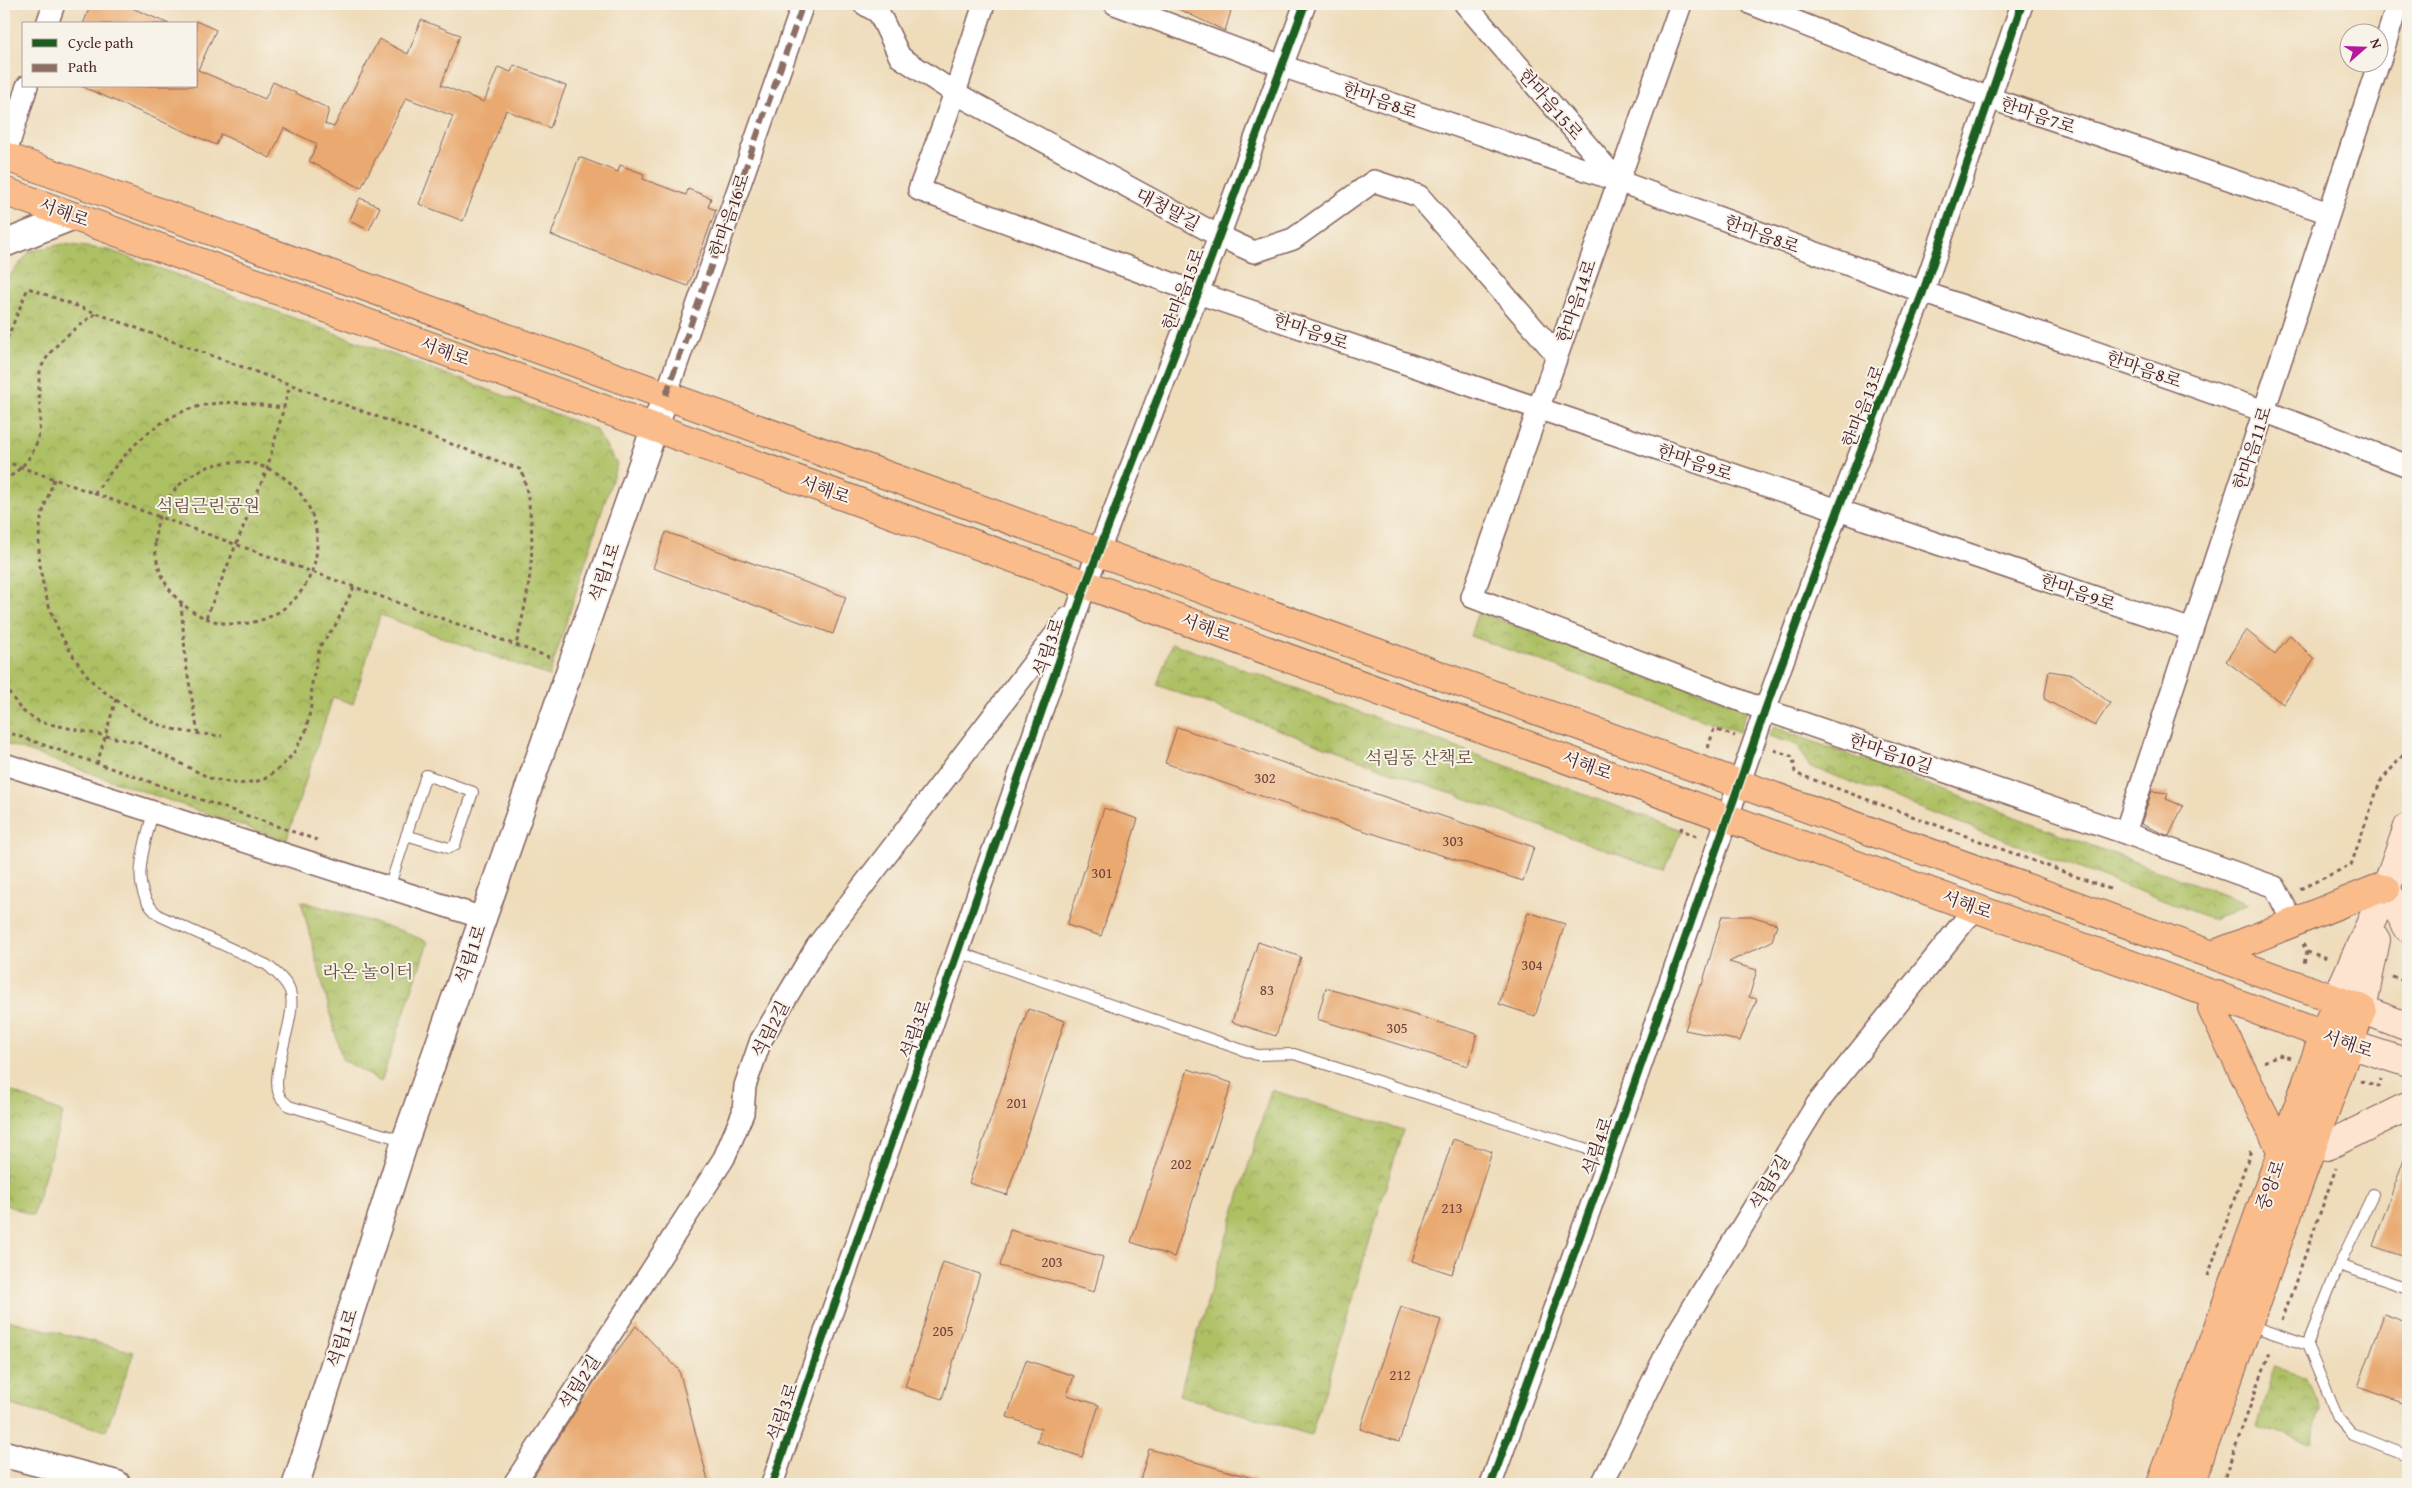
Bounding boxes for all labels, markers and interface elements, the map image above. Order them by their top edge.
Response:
legend [22,22,198,88]
north arrow [2340,22,2390,72]
text: Cycle path [68,32,134,53]
text: N [2365,36,2387,52]
text: Path [68,56,97,77]
street label: 한마음15로 [1512,62,1590,146]
street label: 한마음8로 [1339,75,1421,125]
street label: 한마음7로 [1997,90,2079,140]
street label: 한마음16로 [702,170,756,260]
street label: 대청말길 [1131,181,1205,237]
street label: 서해로 [35,190,93,234]
street label: 한마음8로 [1721,208,1803,260]
street label: 한마음15로 [1155,244,1211,334]
street label: 한마음14로 [1549,256,1603,346]
street label: 한마음9로 [1270,306,1352,356]
street label: 서해로 [416,329,474,373]
street label: 한마음8로 [2103,344,2185,394]
street label: 한마음13로 [1835,361,1891,451]
street label: 한마음11로 [2226,403,2278,493]
street label: 한마음9로 [1654,437,1736,487]
street label: 서해로 [796,467,854,511]
park label: 석림근린공원 [156,492,260,519]
street label: 석림1로 [581,539,627,605]
street label: 한마음9로 [2037,567,2119,617]
street label: 서해로 [1177,605,1235,649]
street label: 석림3로 [1025,614,1071,680]
street label: 한마음10길 [1846,726,1936,780]
street label: 서해로 [1558,743,1616,787]
park label: 석림동 산책로 [1365,744,1473,771]
house number: 302 [1254,767,1276,788]
house number: 303 [1442,830,1464,851]
house number: 301 [1091,862,1113,883]
street label: 서해로 [1938,882,1996,926]
street label: 석림1로 [447,921,493,987]
house number: 304 [1521,954,1543,975]
park label: 라온 놀이터 [323,958,413,985]
house number: 83 [1260,979,1274,1000]
street label: 석림2길 [744,996,796,1062]
street label: 석림3로 [892,996,938,1062]
house number: 305 [1386,1017,1408,1038]
street label: 서해로 [2319,1022,2377,1064]
house number: 201 [1006,1092,1028,1113]
street label: 석림4로 [1574,1113,1620,1179]
street label: 석림5길 [1742,1149,1796,1215]
house number: 202 [1170,1153,1192,1174]
street label: 중앙로 [2248,1156,2292,1214]
house number: 213 [1441,1197,1463,1218]
house number: 203 [1041,1251,1063,1272]
street label: 석림1로 [320,1305,364,1371]
house number: 205 [932,1320,954,1341]
street label: 석림2길 [551,1349,607,1415]
house number: 212 [1389,1364,1411,1385]
street label: 석림3로 [759,1379,805,1445]

